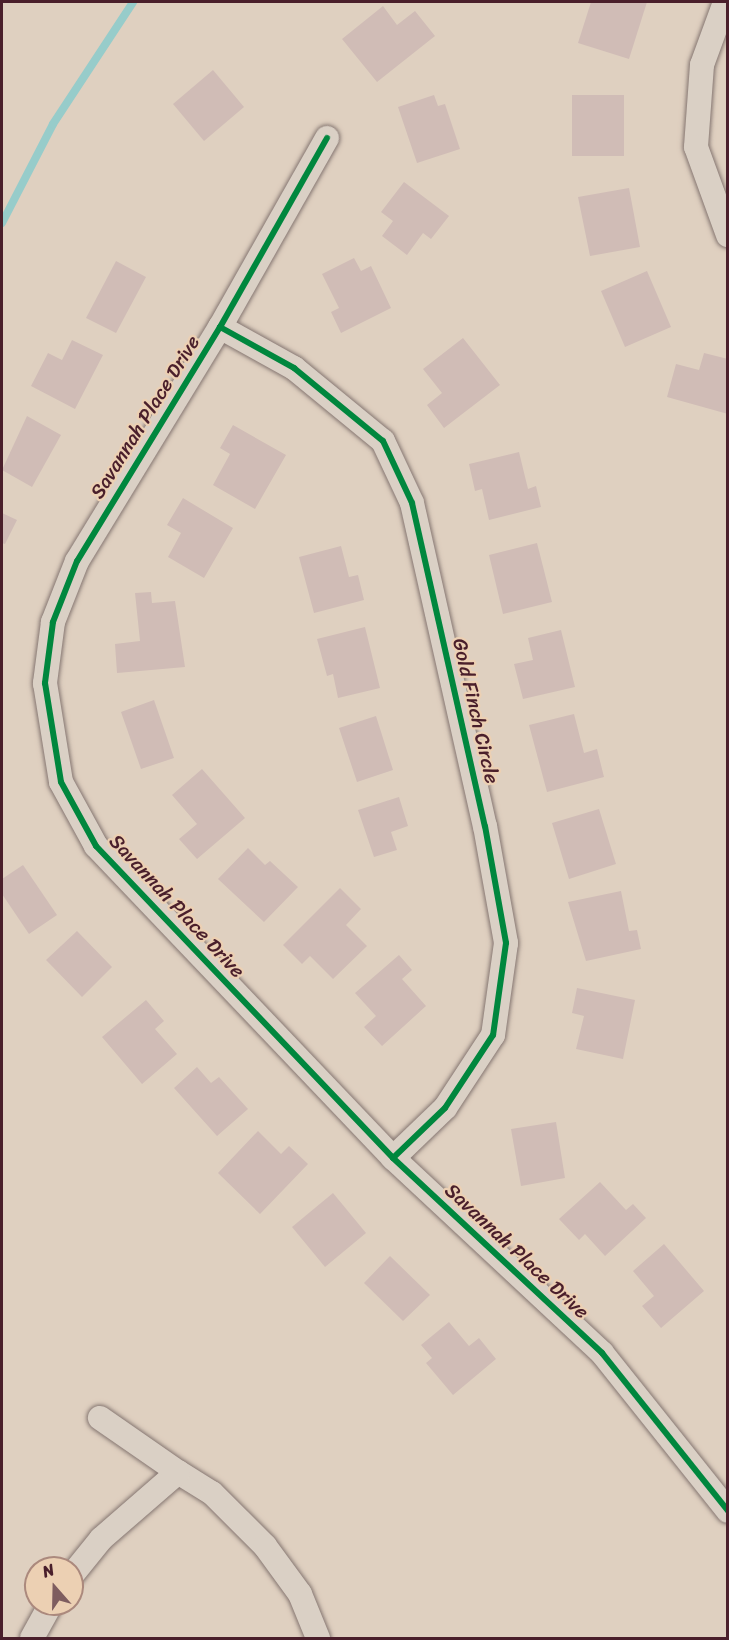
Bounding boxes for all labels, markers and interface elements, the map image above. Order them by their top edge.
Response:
street label: Savannah Place Drive [85,331,205,503]
street label: Gold Finch Circle [448,636,504,786]
street label: Savannah Place Drive [104,829,250,983]
street label: Savannah Place Drive [440,1178,594,1324]
text: N [38,1555,59,1586]
north arrow [24,1556,84,1616]

